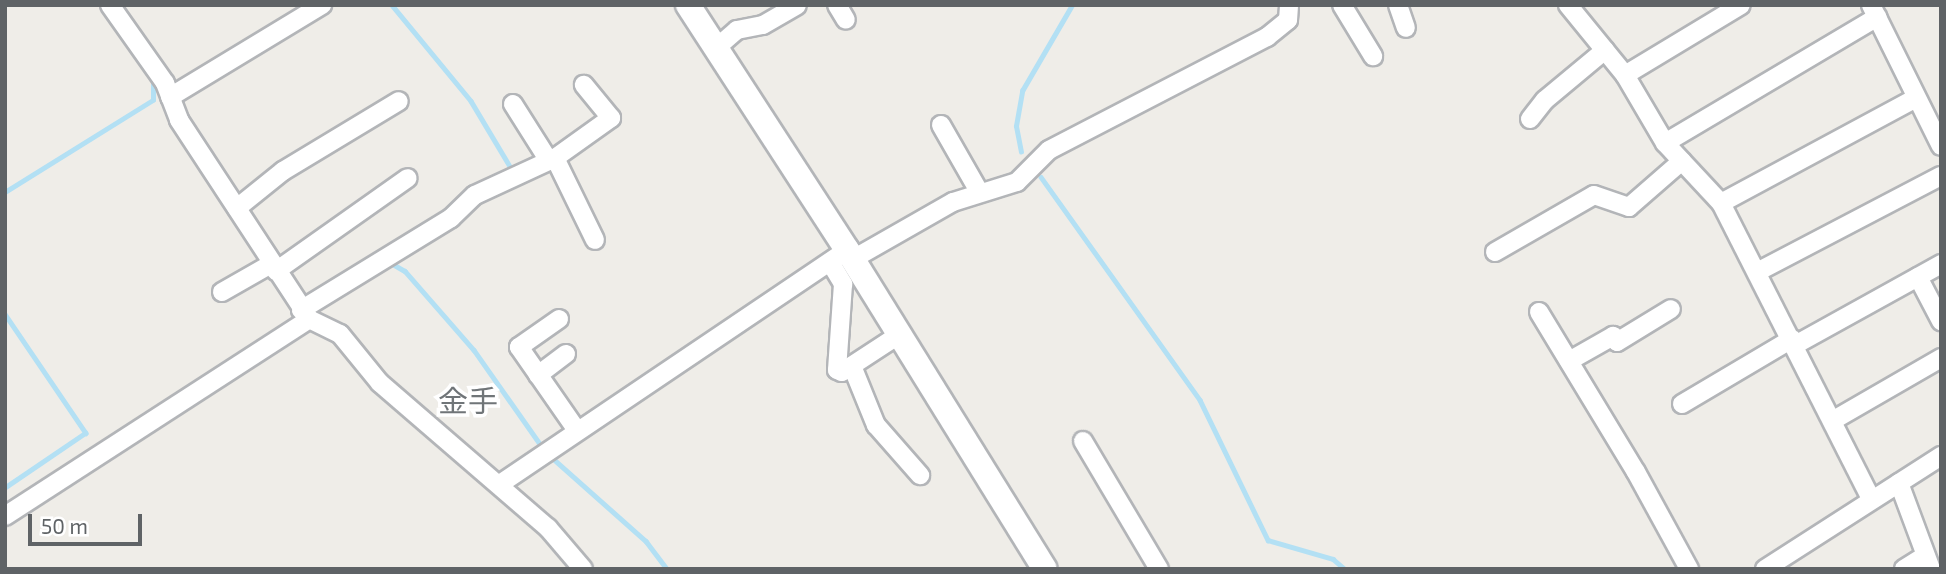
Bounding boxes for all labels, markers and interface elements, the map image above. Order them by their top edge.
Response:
district label: 金手 [438,382,498,418]
scale bar [32,500,145,544]
text: 50 m [41,513,88,538]

